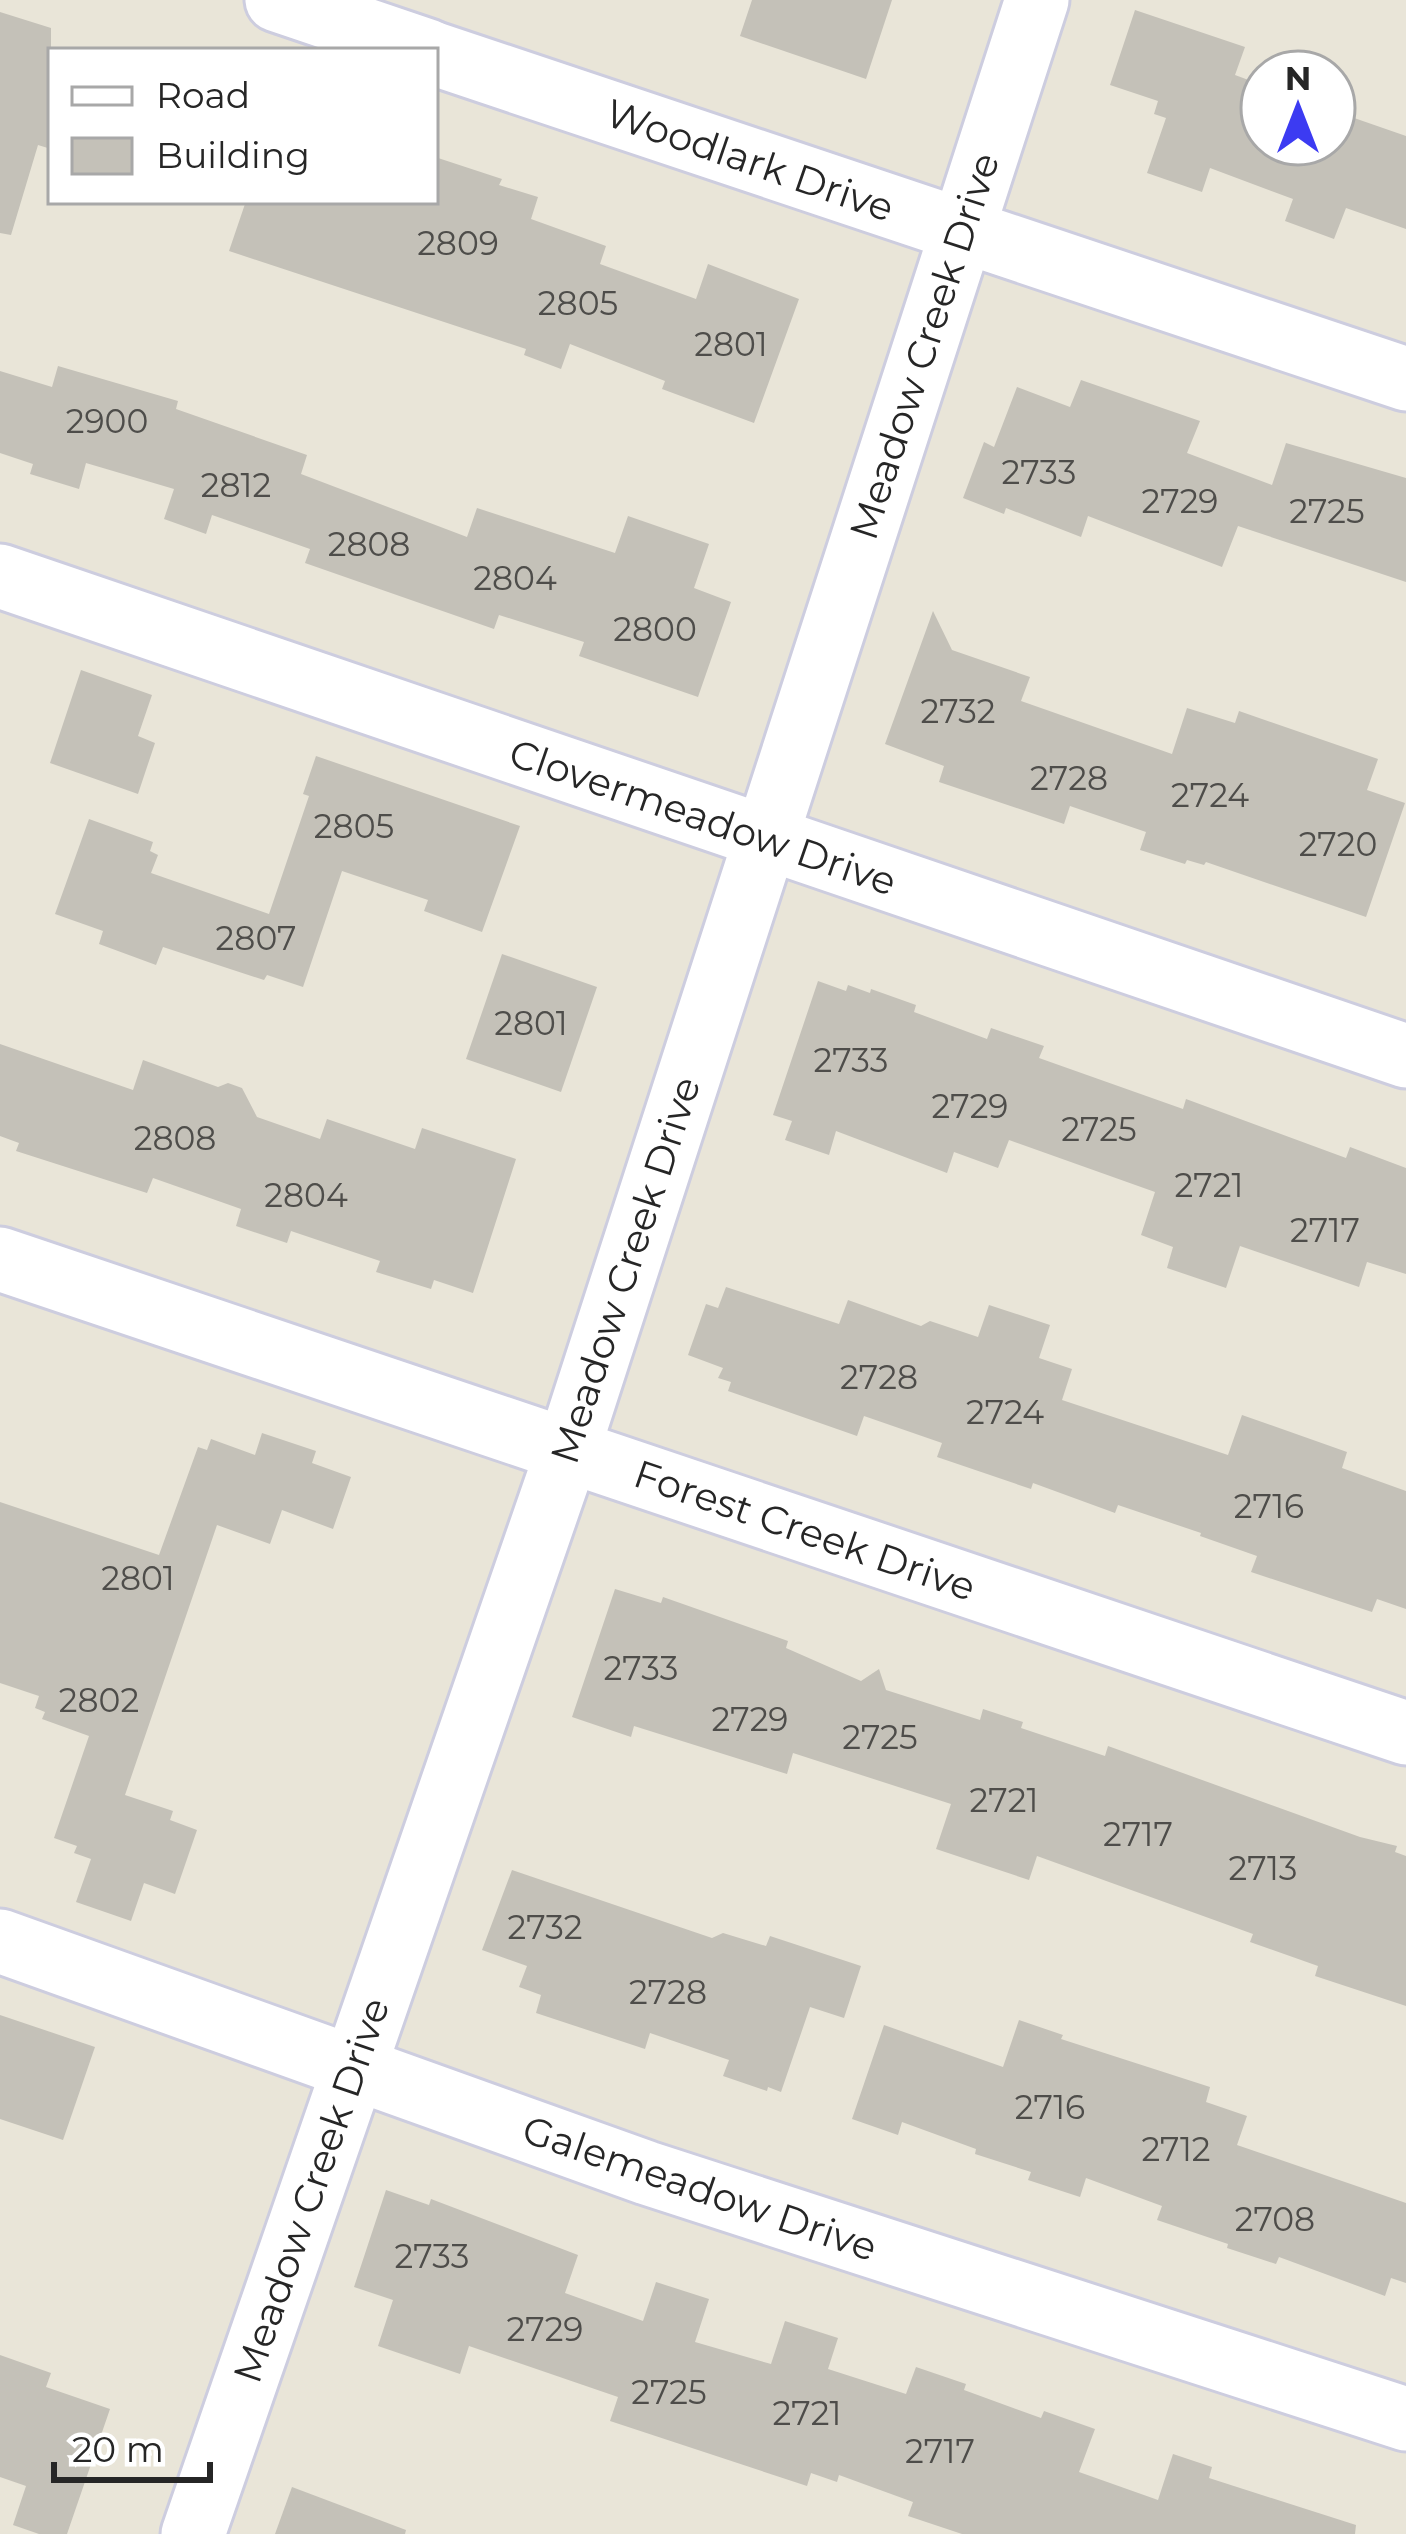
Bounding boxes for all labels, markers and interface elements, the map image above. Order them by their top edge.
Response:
legend [48,48,438,204]
north arrow [1238,48,1358,168]
text: N [1285,58,1311,98]
text: Road [156,73,250,117]
street label: Woodlark Drive [600,88,900,232]
text: Building [156,133,310,177]
street label: Meadow Creek Drive [839,147,1009,545]
house number: 2809 [417,223,499,263]
house number: 2805 [538,283,618,323]
house number: 2801 [694,324,768,364]
house number: 2900 [66,401,148,441]
house number: 2733 [1002,452,1076,492]
house number: 2812 [201,465,271,505]
house number: 2729 [1142,481,1218,521]
house number: 2725 [1289,491,1365,531]
house number: 2808 [328,524,410,564]
house number: 2804 [473,558,557,598]
house number: 2800 [613,609,697,649]
house number: 2732 [920,691,996,731]
street label: Clovermeadow Drive [503,728,903,906]
house number: 2728 [1030,758,1108,798]
house number: 2724 [1171,775,1249,815]
house number: 2805 [314,806,394,846]
house number: 2720 [1299,824,1377,864]
house number: 2807 [216,918,296,958]
house number: 2801 [494,1003,568,1043]
house number: 2733 [814,1040,888,1080]
street label: Meadow Creek Drive [540,1071,710,1469]
house number: 2729 [932,1086,1008,1126]
house number: 2725 [1061,1109,1137,1149]
house number: 2808 [134,1118,216,1158]
house number: 2721 [1175,1165,1243,1205]
house number: 2804 [264,1175,348,1215]
house number: 2717 [1290,1210,1360,1250]
house number: 2728 [840,1357,918,1397]
house number: 2724 [966,1392,1044,1432]
street label: Forest Creek Drive [628,1449,982,1611]
house number: 2716 [1234,1486,1304,1526]
house number: 2801 [101,1558,175,1598]
house number: 2733 [604,1648,678,1688]
house number: 2802 [59,1680,139,1720]
house number: 2729 [712,1699,788,1739]
house number: 2725 [842,1717,918,1757]
house number: 2721 [970,1780,1038,1820]
house number: 2717 [1103,1814,1173,1854]
house number: 2713 [1229,1848,1297,1888]
house number: 2732 [507,1907,583,1947]
house number: 2728 [629,1972,707,2012]
street label: Meadow Creek Drive [223,1991,399,2389]
house number: 2716 [1015,2087,1085,2127]
street label: Galemeadow Drive [517,2105,883,2271]
house number: 2712 [1141,2129,1211,2169]
house number: 2708 [1235,2199,1315,2239]
house number: 2733 [395,2236,469,2276]
house number: 2729 [507,2309,583,2349]
house number: 2725 [631,2372,707,2412]
house number: 2721 [773,2393,841,2433]
scale bar [54,2408,210,2482]
text: 20 m [72,2427,164,2471]
house number: 2717 [905,2431,975,2471]

